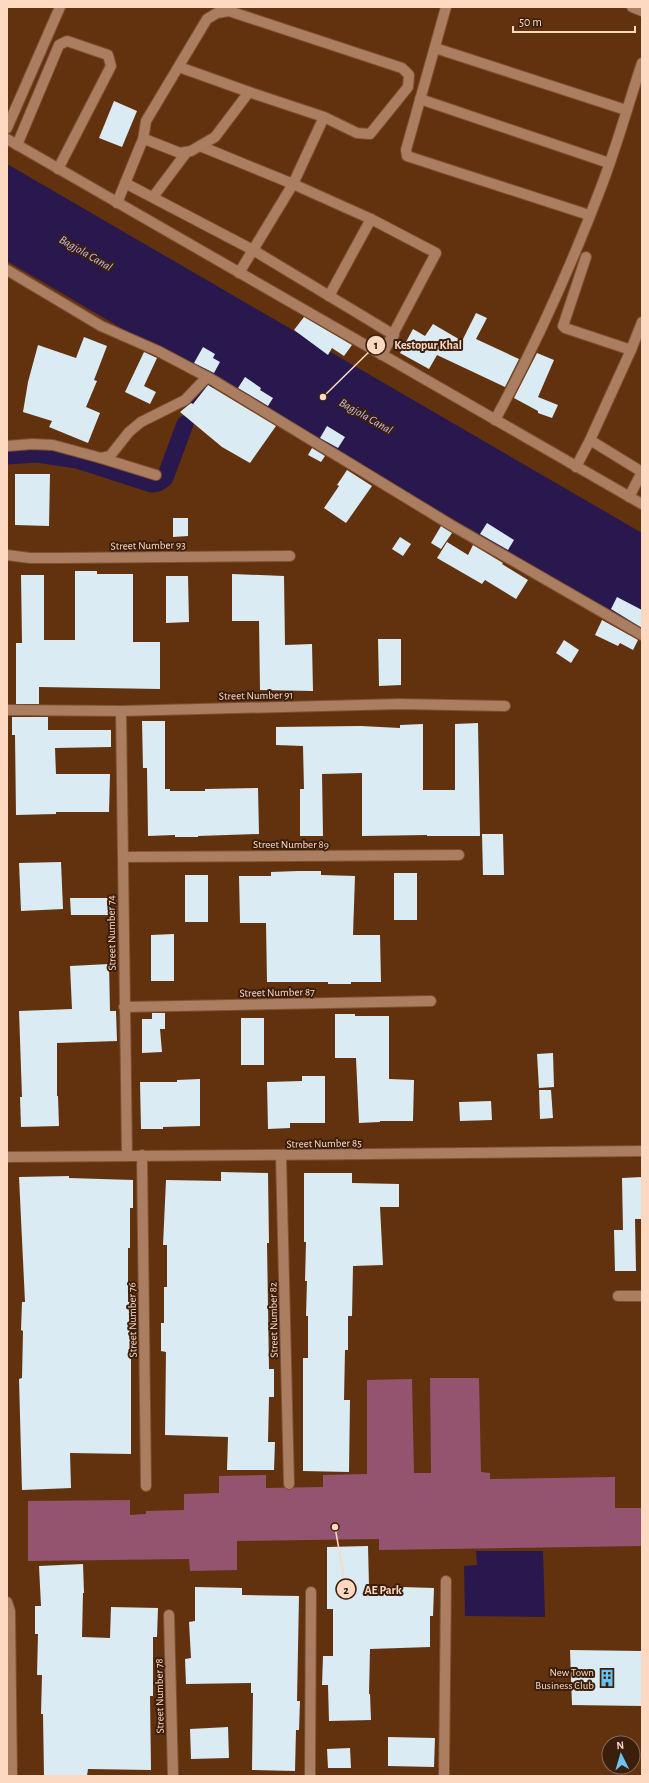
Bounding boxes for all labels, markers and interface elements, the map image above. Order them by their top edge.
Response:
scale bar [513,8,635,34]
text: 50 m [519,16,542,28]
water label: Bagjola Canal [57,233,115,274]
callout: Kestopur Khal [366,333,470,357]
text: 1 [374,339,378,351]
text: Kestopur Khal [394,339,462,351]
water label: Bagjola Canal [337,396,395,437]
street label: Street Number 93 [110,539,186,552]
street label: Street Number 91 [219,689,293,702]
street label: Street Number 89 [253,839,329,850]
street label: Street Number 74 [105,895,118,971]
street label: Street Number 87 [239,986,315,999]
street label: Street Number 85 [286,1137,362,1150]
street label: Street Number 76 [126,1282,139,1358]
street label: Street Number 82 [267,1282,280,1358]
callout: AE Park [336,1577,409,1601]
text: 2 [343,1584,349,1596]
text: AE Park [364,1584,402,1596]
street label: Street Number 78 [153,1658,166,1734]
place label: New Town Business Club [535,1667,594,1691]
building icon: New Town Business Club [597,1668,617,1688]
north arrow [601,1735,641,1775]
text: N [616,1740,624,1751]

